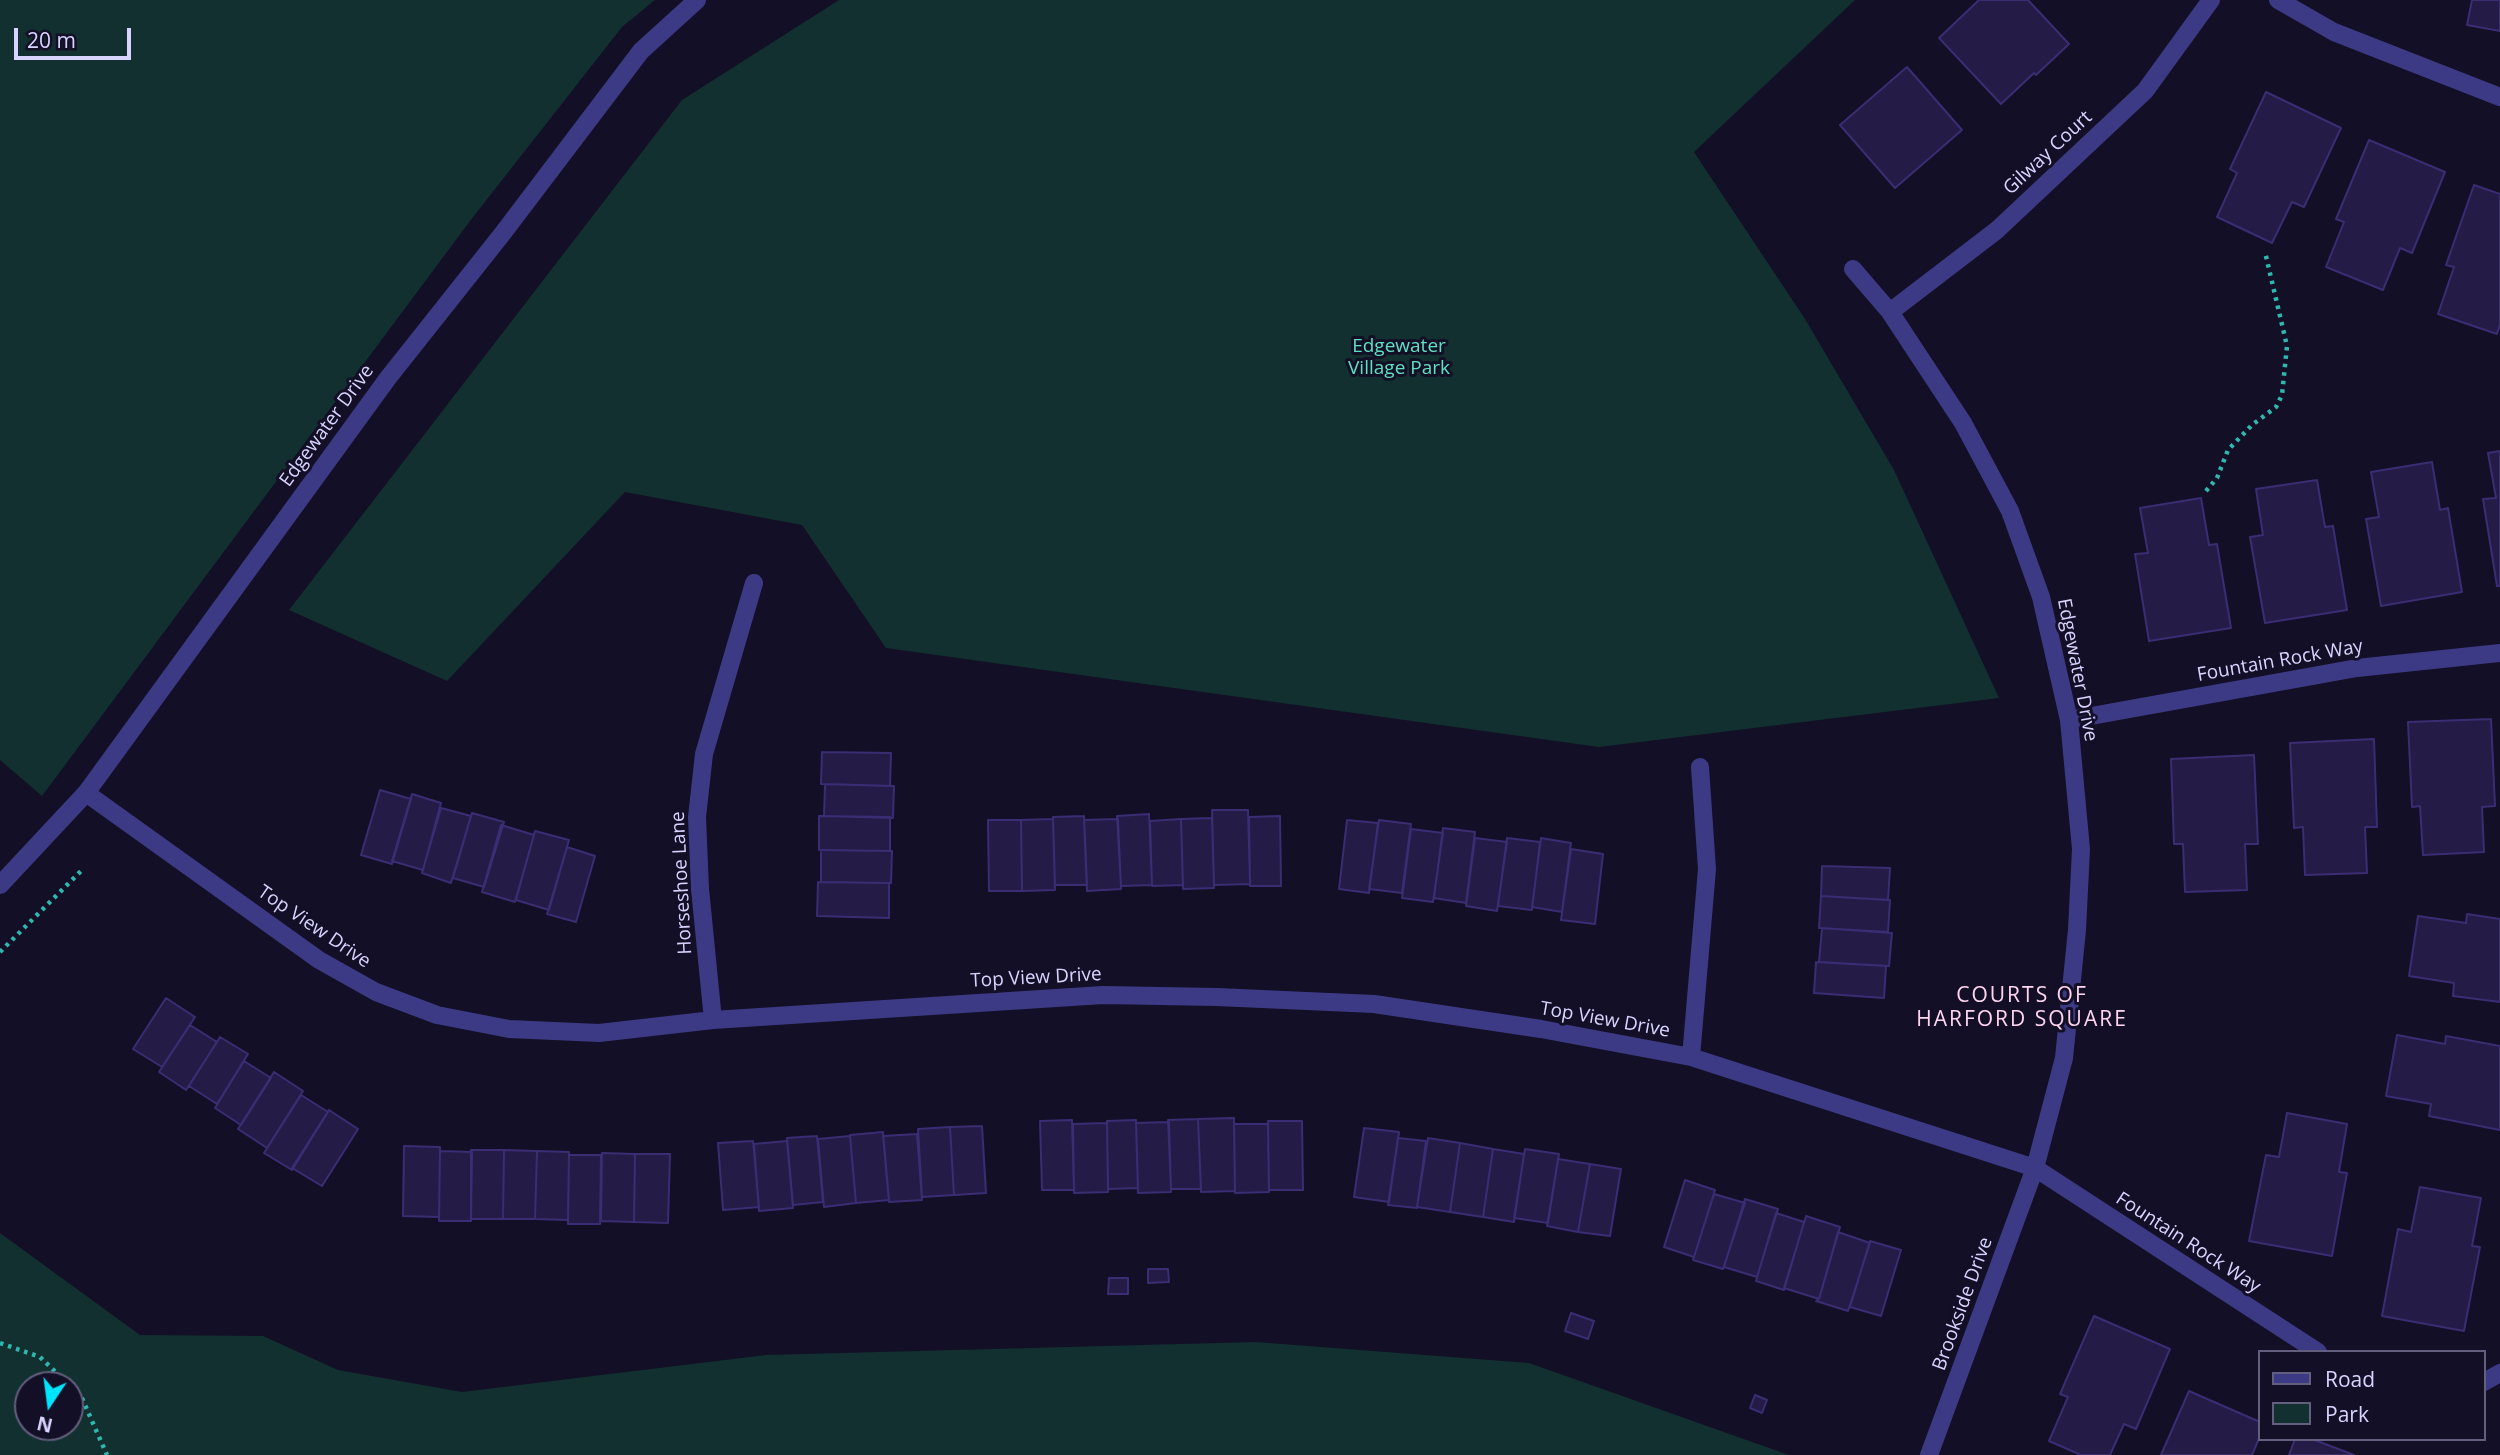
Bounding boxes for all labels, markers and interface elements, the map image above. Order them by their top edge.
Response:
scale bar [18,14,135,58]
text: 20 m [27,26,76,54]
street label: Gilway Court [1999,106,2097,200]
park label: Edgewater Village Park [1348,336,1450,380]
street label: Edgewater Drive [275,361,379,491]
street label: Edgewater Drive [2052,597,2102,743]
street label: Fountain Rock Way [2195,635,2365,687]
street label: Horseshoe Lane [667,811,697,955]
street label: Top View Drive [253,881,375,973]
street label: Top View Drive [970,963,1102,993]
district label: COURTS OF HARFORD SQUARE [1918,983,2126,1033]
street label: Top View Drive [1538,997,1672,1043]
street label: Fountain Rock Way [2111,1188,2265,1298]
street label: Brookside Drive [1928,1234,1998,1374]
legend [2258,1350,2486,1441]
text: Road [2325,1365,2375,1393]
north arrow [14,1371,84,1441]
text: Park [2325,1400,2369,1428]
text: N [34,1410,55,1439]

